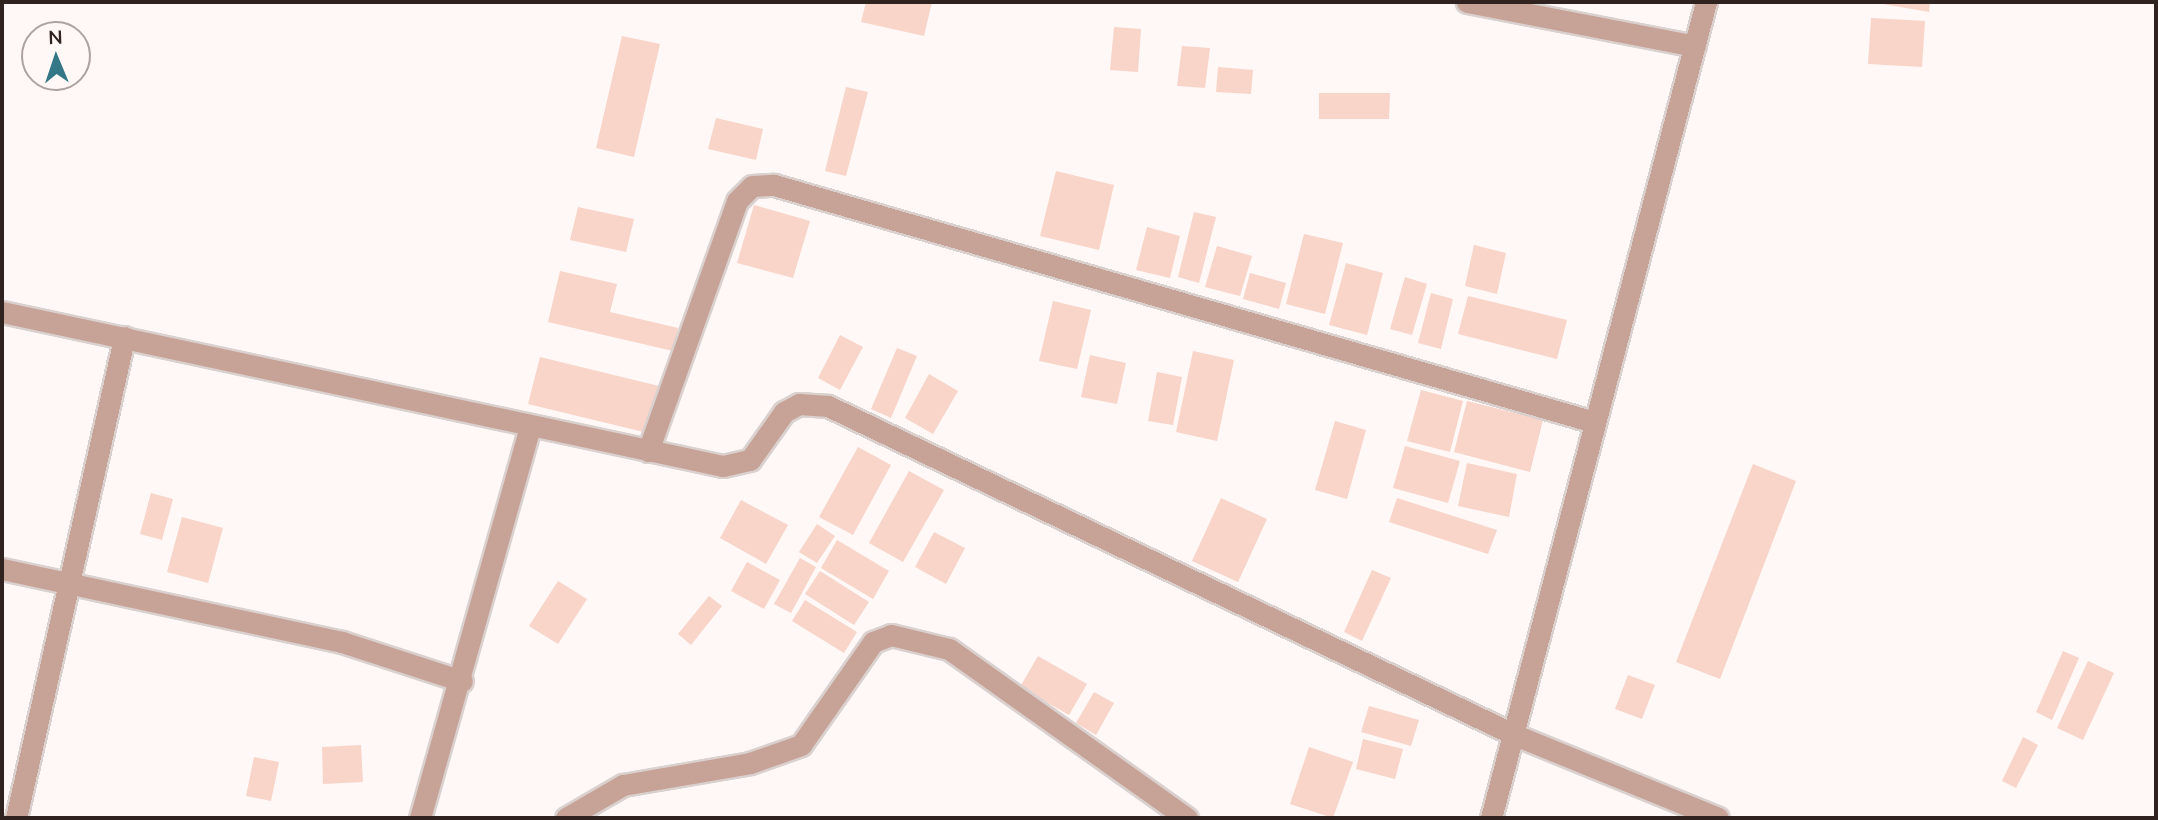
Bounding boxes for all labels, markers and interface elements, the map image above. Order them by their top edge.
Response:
north arrow [21,21,91,91]
text: N [48,25,63,49]

